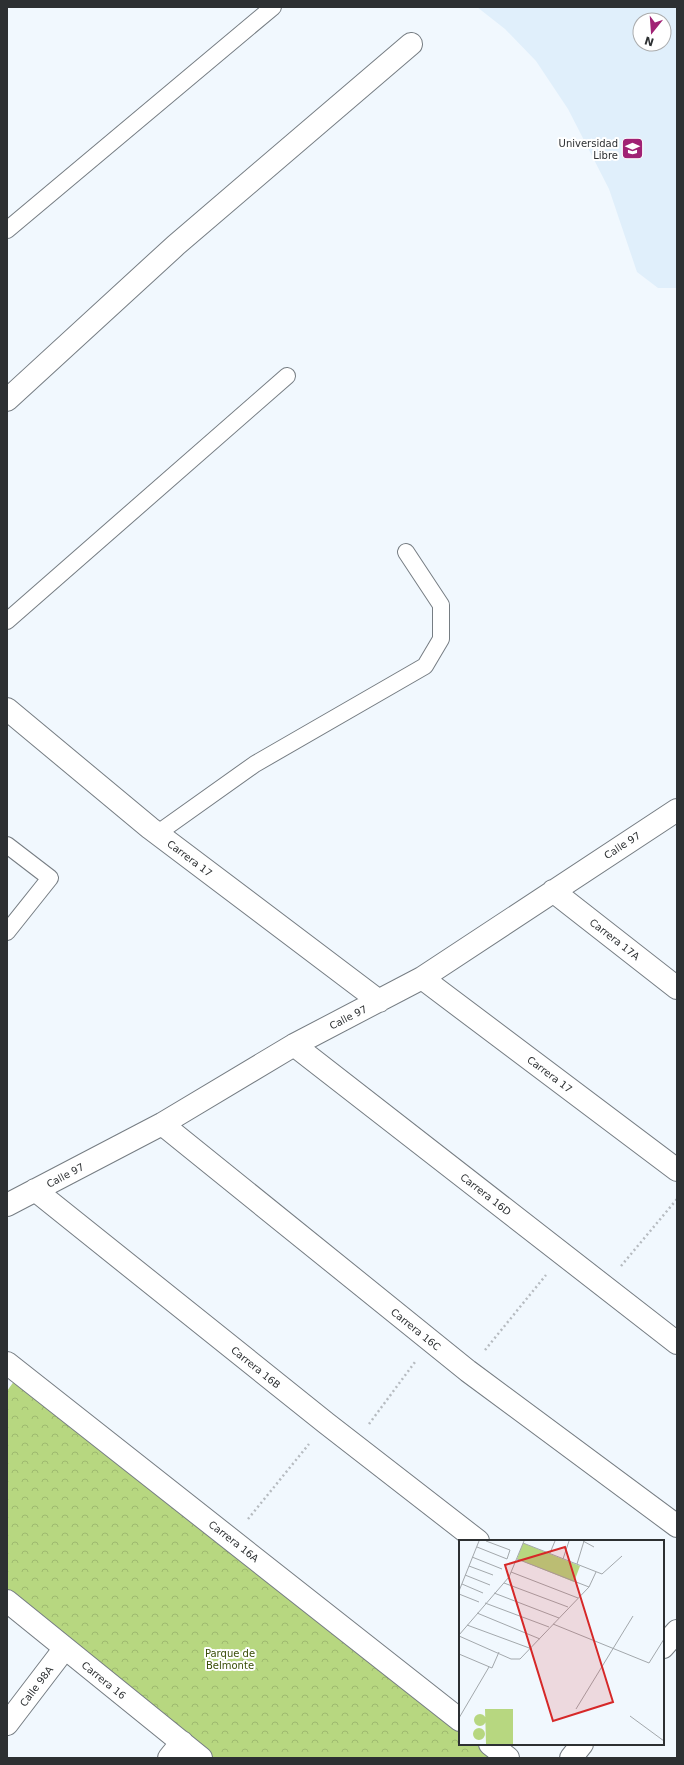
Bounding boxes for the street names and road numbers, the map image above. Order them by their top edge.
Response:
street label: Calle 97 [602,830,642,861]
street label: Carrera 17 [165,838,214,879]
street label: Carrera 17A [588,917,642,962]
street label: Calle 97 [328,1003,369,1032]
street label: Carrera 17 [525,1054,574,1095]
street label: Calle 97 [45,1161,86,1190]
street label: Carrera 16D [458,1171,513,1218]
street label: Carrera 16C [389,1306,443,1353]
street label: Carrera 16B [229,1344,283,1391]
street label: Carrera 16A [207,1519,261,1564]
street label: Carrera 16 [80,1659,128,1701]
street label: Calle 98A [18,1664,55,1709]

